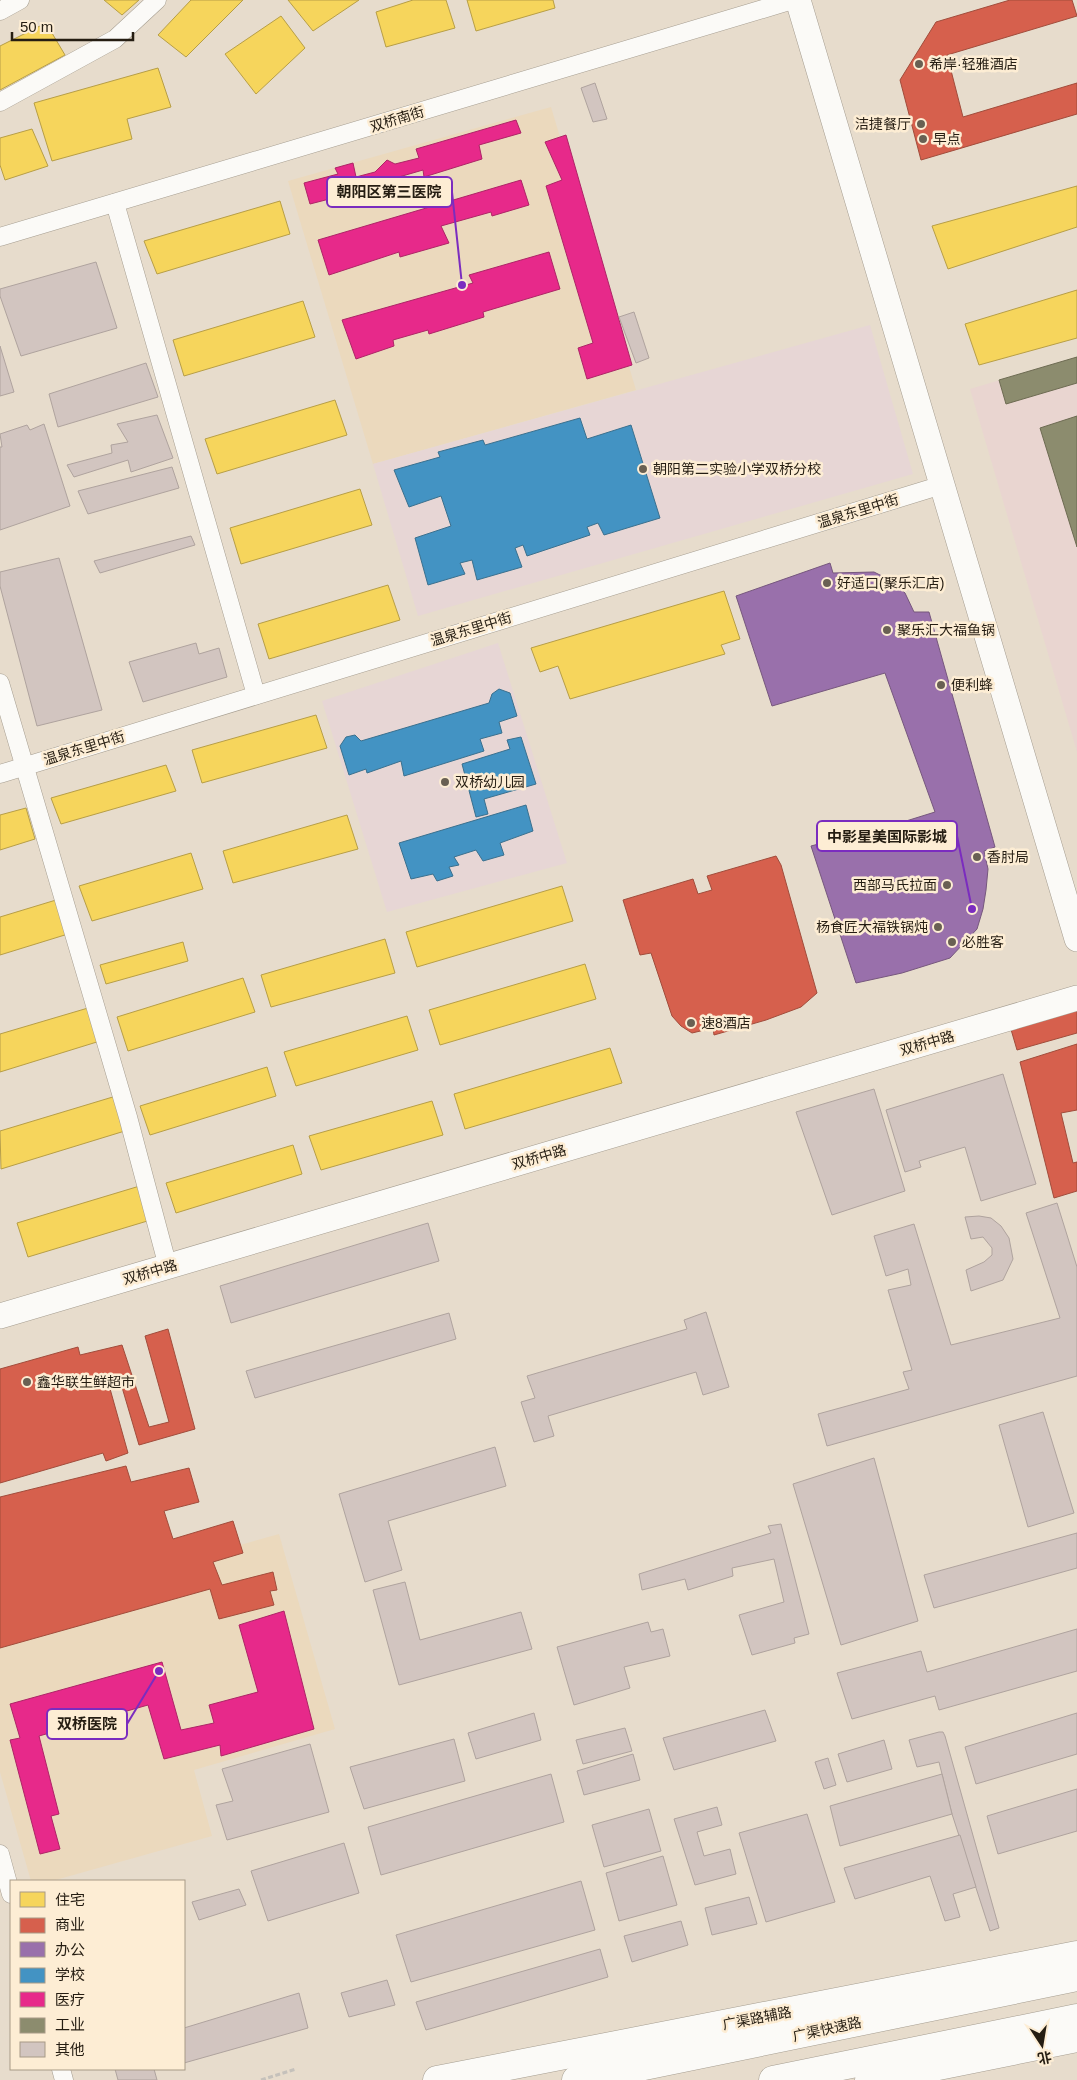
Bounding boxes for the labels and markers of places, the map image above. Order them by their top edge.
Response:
place label: 希岸·轻雅酒店 [929,56,1018,72]
marker: 希岸·轻雅酒店 [913,58,925,70]
place label: 洁捷餐厅 [855,116,911,132]
marker: 洁捷餐厅 [915,118,927,130]
place label: 早点 [933,131,961,147]
marker: 早点 [917,133,929,145]
callout: 朝阳区第三医院 [327,177,452,207]
place label: 朝阳第二实验小学双桥分校 [653,461,821,477]
marker: 朝阳第二实验小学双桥分校 [637,463,649,475]
place label: 好适口(聚乐汇店) [837,575,944,591]
marker: 好适口(聚乐汇店) [821,577,833,589]
place label: 聚乐汇大福鱼锅 [897,622,995,638]
marker: 聚乐汇大福鱼锅 [881,624,893,636]
place label: 便利蜂 [951,677,993,693]
marker: 便利蜂 [935,679,947,691]
place label: 双桥幼儿园 [455,774,525,790]
marker: 双桥幼儿园 [439,776,451,788]
callout: 中影星美国际影城 [817,821,957,851]
place label: 香肘局 [987,849,1029,865]
marker: 香肘局 [971,851,983,863]
place label: 西部马氏拉面 [853,877,937,893]
marker: 西部马氏拉面 [941,879,953,891]
place label: 杨食匠大福铁锅炖 [816,919,928,935]
marker: 杨食匠大福铁锅炖 [932,921,944,933]
place label: 必胜客 [962,934,1004,950]
marker: 必胜客 [946,936,958,948]
place label: 速8酒店 [701,1015,751,1031]
marker: 速8酒店 [685,1017,697,1029]
place label: 鑫华联生鲜超市 [37,1374,135,1390]
marker: 鑫华联生鲜超市 [21,1376,33,1388]
callout: 双桥医院 [47,1709,127,1739]

